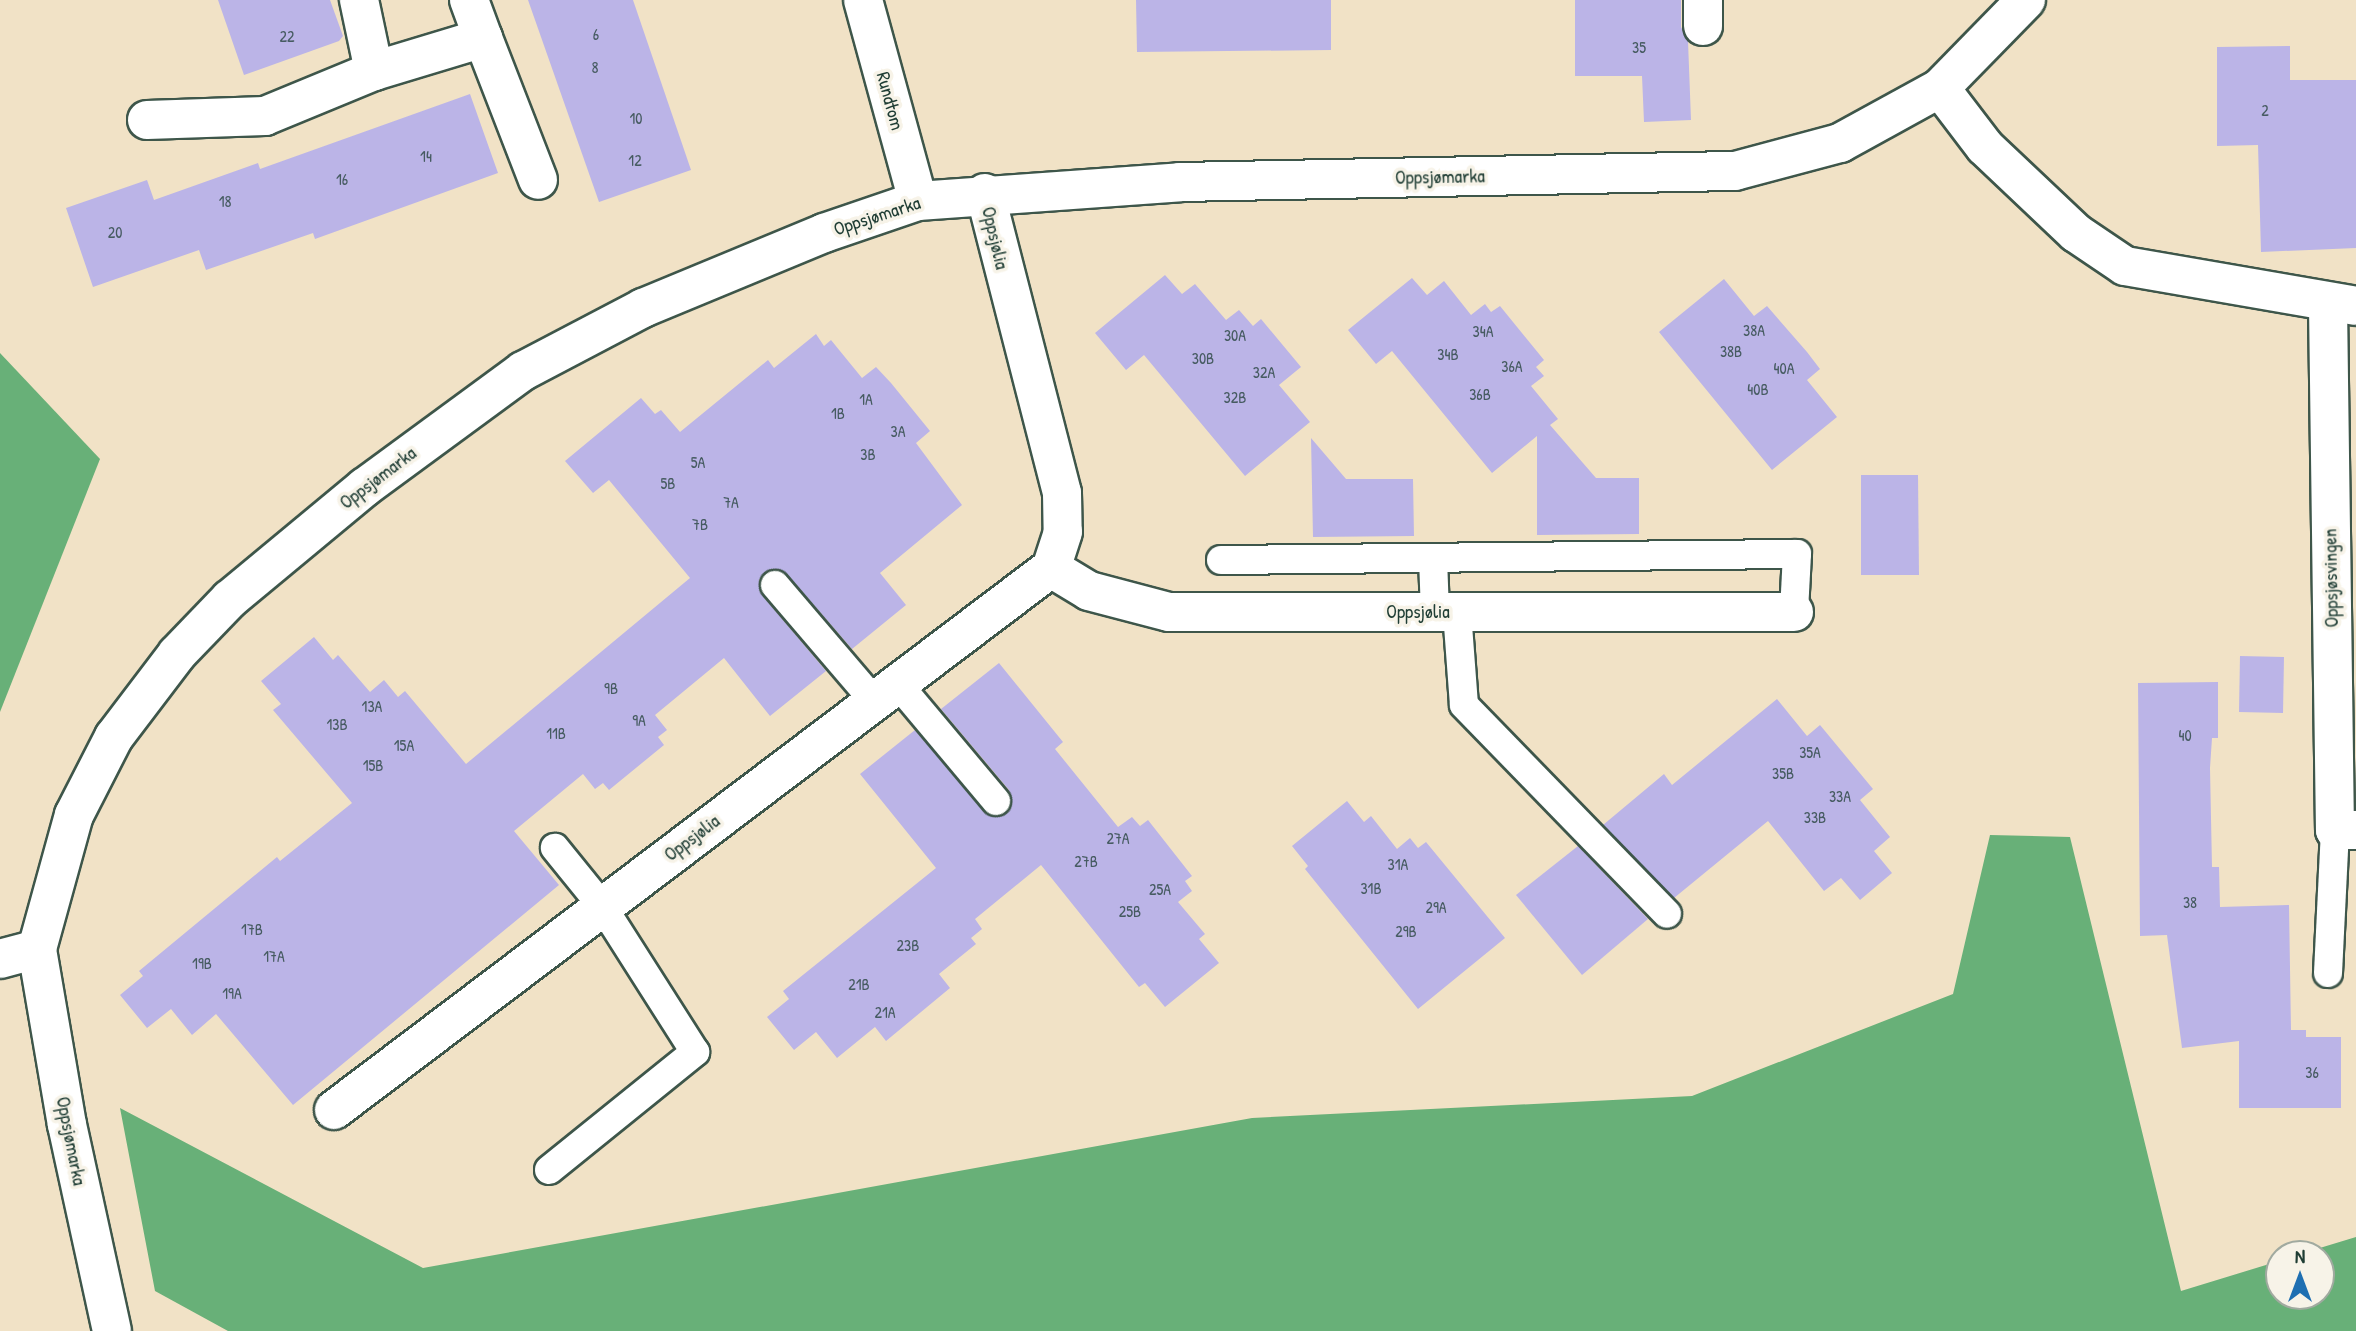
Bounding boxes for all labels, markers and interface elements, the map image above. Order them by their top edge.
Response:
house number: 6 [593,24,599,44]
house number: 22 [280,26,294,46]
house number: 35 [1632,37,1646,57]
house number: 8 [592,57,598,77]
street label: Rundtom [871,69,909,133]
house number: 2 [2261,100,2269,120]
house number: 10 [630,108,642,128]
house number: 14 [420,146,432,166]
house number: 12 [628,150,642,170]
street label: Oppsjømarka [1395,165,1485,189]
house number: 16 [336,169,348,189]
house number: 18 [219,191,231,211]
street label: Oppsjømarka [831,191,923,241]
street label: Oppsjølia [977,205,1013,271]
house number: 20 [108,222,122,242]
house number: 38A [1743,320,1765,340]
house number: 34A [1473,321,1493,341]
house number: 30A [1224,325,1246,345]
house number: 38B [1720,341,1742,361]
house number: 34B [1437,344,1459,364]
house number: 30B [1192,348,1214,368]
house number: 36A [1501,356,1523,376]
house number: 40A [1774,358,1794,378]
house number: 32A [1253,362,1275,382]
house number: 40B [1747,379,1769,399]
house number: 36B [1469,384,1491,404]
house number: 32B [1224,387,1246,407]
house number: 1A [859,389,873,409]
house number: 1B [831,403,845,423]
house number: 3A [891,421,905,441]
street label: Oppsjømarka [335,442,421,514]
house number: 3B [860,444,876,464]
house number: 5A [691,452,705,472]
house number: 5B [661,473,675,493]
house number: 7A [723,492,739,512]
house number: 7B [692,514,708,534]
street label: Oppsjøsvingen [2319,528,2343,628]
street label: Oppsjølia [1386,601,1450,623]
house number: 9B [604,678,618,698]
house number: 13A [362,696,382,716]
house number: 9A [632,710,646,730]
house number: 13B [326,714,348,734]
house number: 11B [546,723,566,743]
house number: 40 [2178,725,2192,745]
house number: 15A [394,735,414,755]
house number: 35A [1799,742,1821,762]
house number: 15B [363,755,383,775]
house number: 35B [1772,763,1794,783]
house number: 33A [1829,786,1851,806]
house number: 33B [1804,807,1826,827]
street label: Oppsjølia [660,810,724,866]
house number: 27A [1106,828,1130,848]
house number: 27B [1074,851,1098,871]
house number: 31A [1388,854,1408,874]
house number: 31B [1360,878,1382,898]
house number: 25A [1149,879,1171,899]
house number: 38 [2183,892,2197,912]
house number: 29A [1425,897,1447,917]
house number: 25B [1119,901,1141,921]
house number: 17B [241,919,263,939]
house number: 29B [1395,921,1417,941]
house number: 23B [897,935,919,955]
house number: 17A [263,946,285,966]
house number: 19B [192,953,212,973]
house number: 21B [848,974,870,994]
house number: 19A [222,983,242,1003]
house number: 21A [874,1002,896,1022]
house number: 36 [2305,1062,2319,1082]
street label: Oppsjømarka [51,1095,91,1187]
north arrow [2265,1240,2335,1310]
text: N [2295,1243,2305,1269]

